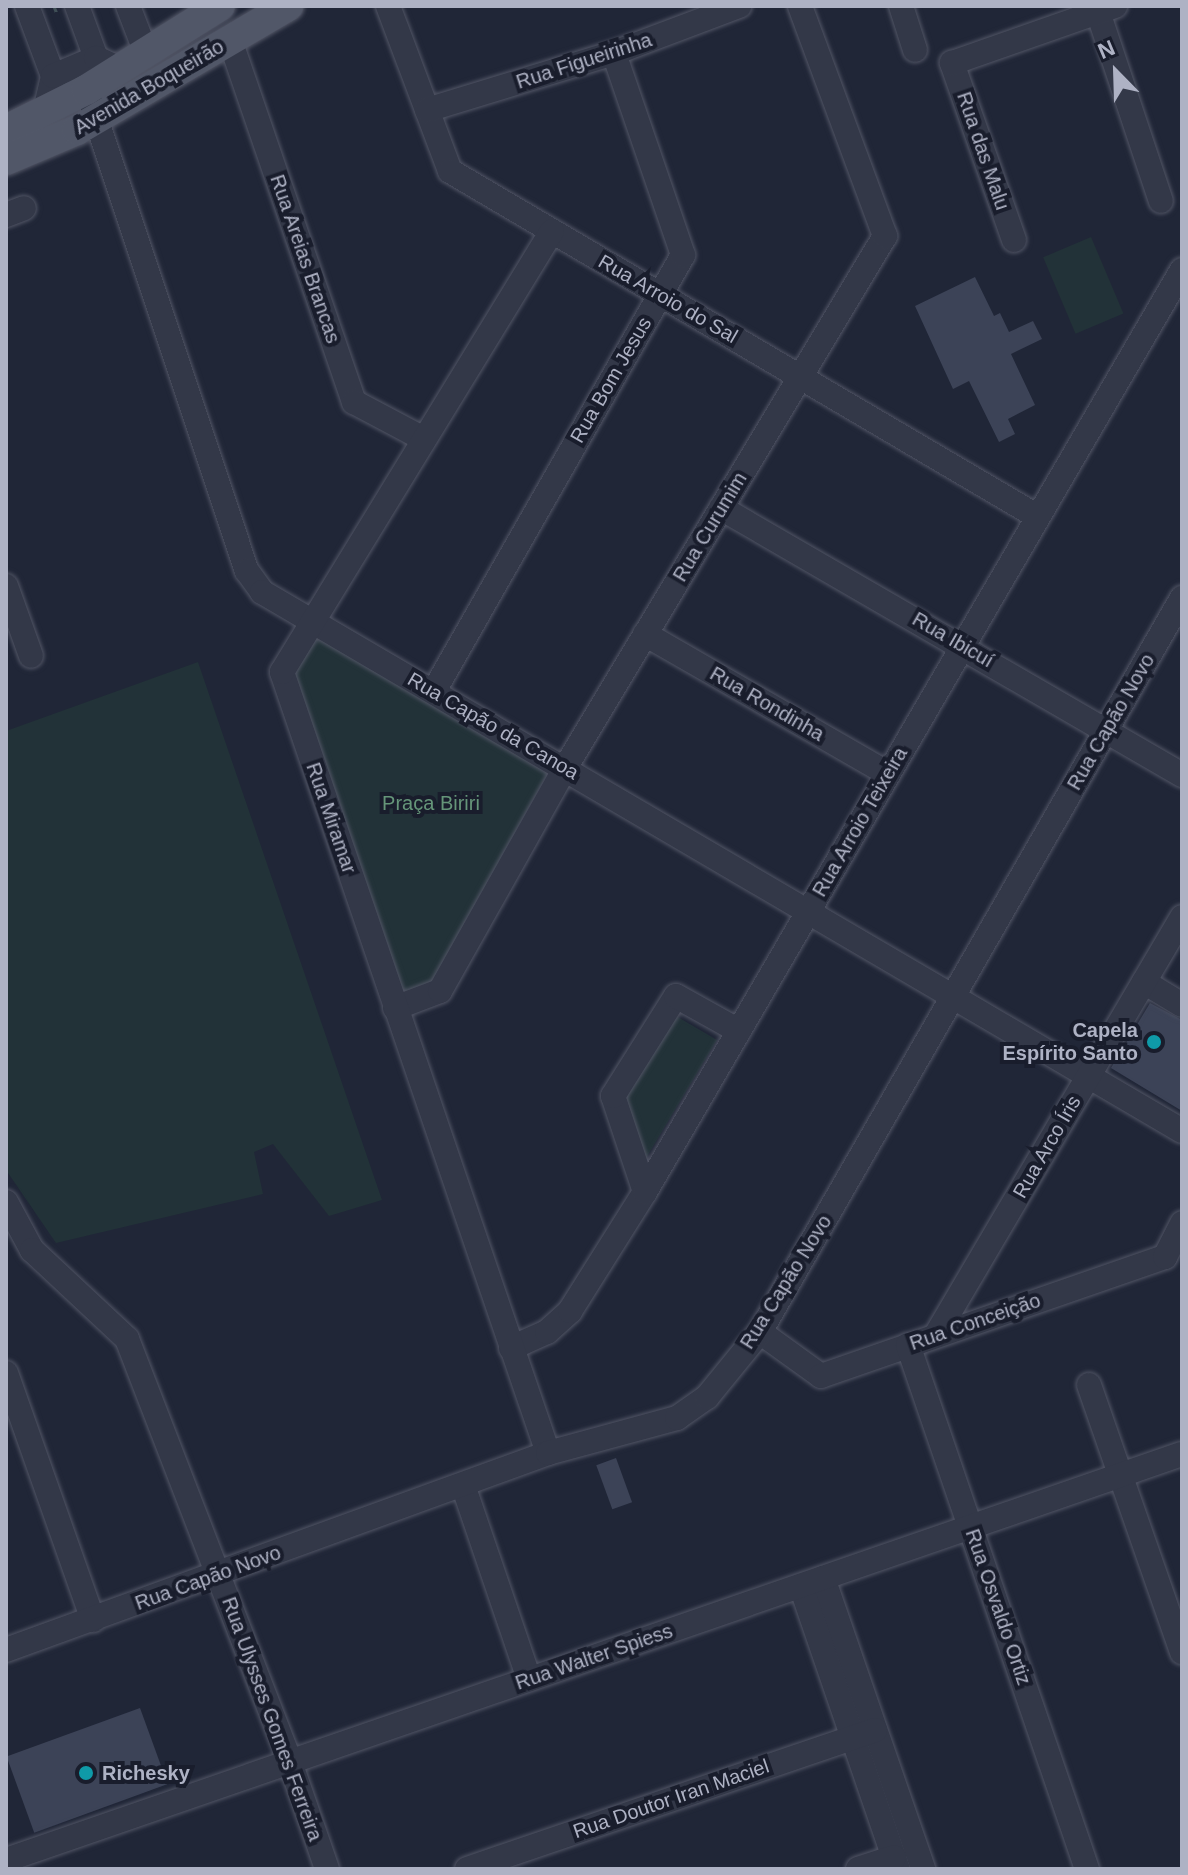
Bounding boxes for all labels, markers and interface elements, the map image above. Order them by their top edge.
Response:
street label: Rua Figueirinha [513,28,655,94]
north arrow [1076,32,1156,112]
street label: Avenida Boqueirão [70,34,228,140]
text: N [1094,35,1119,64]
street label: Rua das Malu [952,89,1014,213]
street label: Rua Areias Brancas [265,171,345,347]
street label: Rua Arroio do Sal [594,249,742,349]
street label: Rua Bom Jesus [565,313,657,447]
street label: Rua Curumim [668,468,752,586]
street label: Rua Ibicuí [908,607,998,673]
street label: Rua Capão Novo [1062,650,1160,794]
street label: Rua Rondinha [706,662,828,746]
street label: Rua Capão da Canoa [403,667,583,785]
street label: Rua Arroio Teixeira [807,742,913,902]
street label: Rua Miramar [301,759,361,877]
park label: Praça Biriri [382,791,480,815]
place label: Capela Espírito Santo [1002,1018,1138,1065]
marker: Capela Espírito Santo [1145,1033,1163,1051]
street label: Rua Arco Íris [1008,1091,1086,1203]
street label: Rua Capão Novo [735,1211,837,1353]
street label: Rua Conceição [906,1288,1044,1356]
street label: Rua Osvaldo Ortiz [960,1526,1036,1688]
street label: Rua Capão Novo [132,1540,284,1616]
street label: Rua Ulysses Gomes Ferreira [217,1594,327,1844]
street label: Rua Walter Spiess [512,1619,676,1695]
street label: Rua Doutor Iran Maciel [570,1754,772,1844]
place label: Richesky [102,1761,190,1785]
marker: Richesky [77,1764,95,1782]

